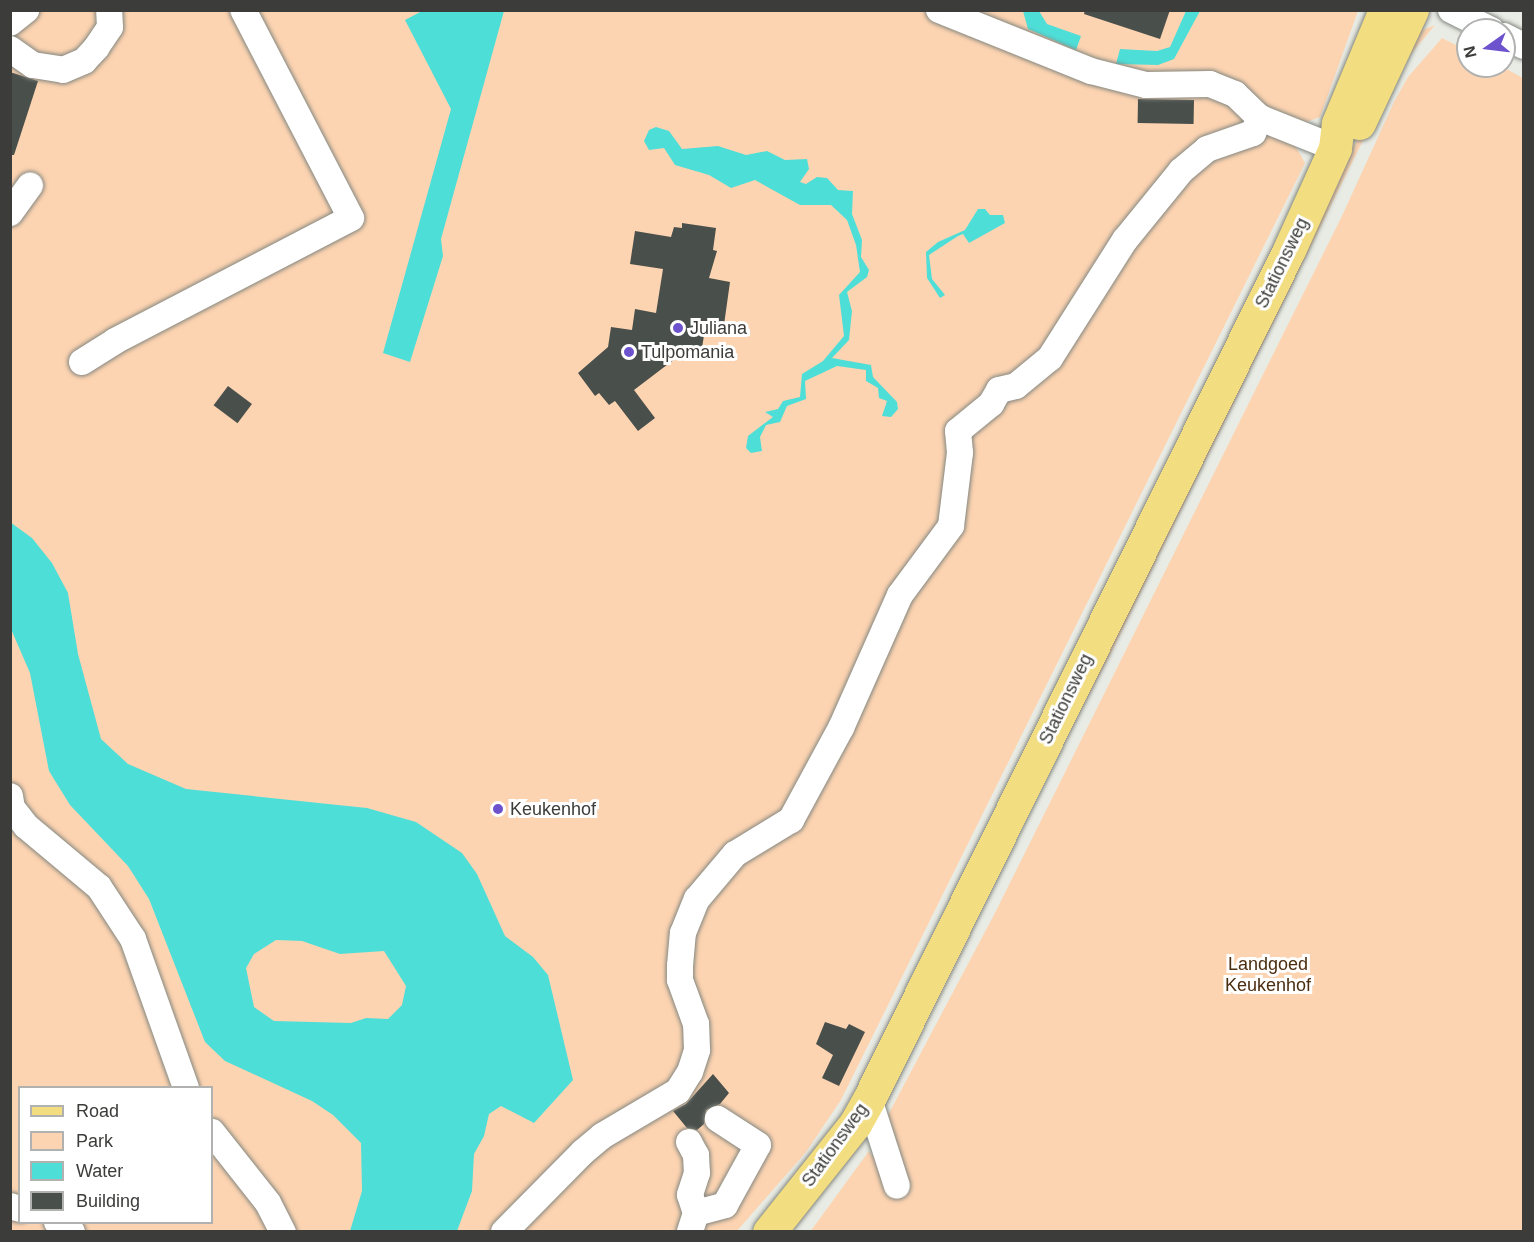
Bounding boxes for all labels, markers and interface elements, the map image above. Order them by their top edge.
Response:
north arrow [1456,18,1516,78]
text: N [1460,44,1480,60]
street label: Stationsweg [1251,214,1313,312]
place label: Juliana [690,317,747,339]
marker: Juliana [671,321,685,335]
place label: Tulpomania [641,341,734,363]
marker: Tulpomania [622,345,636,359]
street label: Stationsweg [1035,650,1097,748]
place label: Keukenhof [510,798,596,820]
marker: Keukenhof [491,802,505,816]
park label: Landgoed Keukenhof [1225,954,1311,996]
legend [18,1086,213,1224]
street label: Stationsweg [797,1099,873,1191]
text: Road [76,1101,119,1121]
text: Park [76,1131,113,1151]
text: Water [76,1161,123,1181]
text: Building [76,1191,140,1211]

